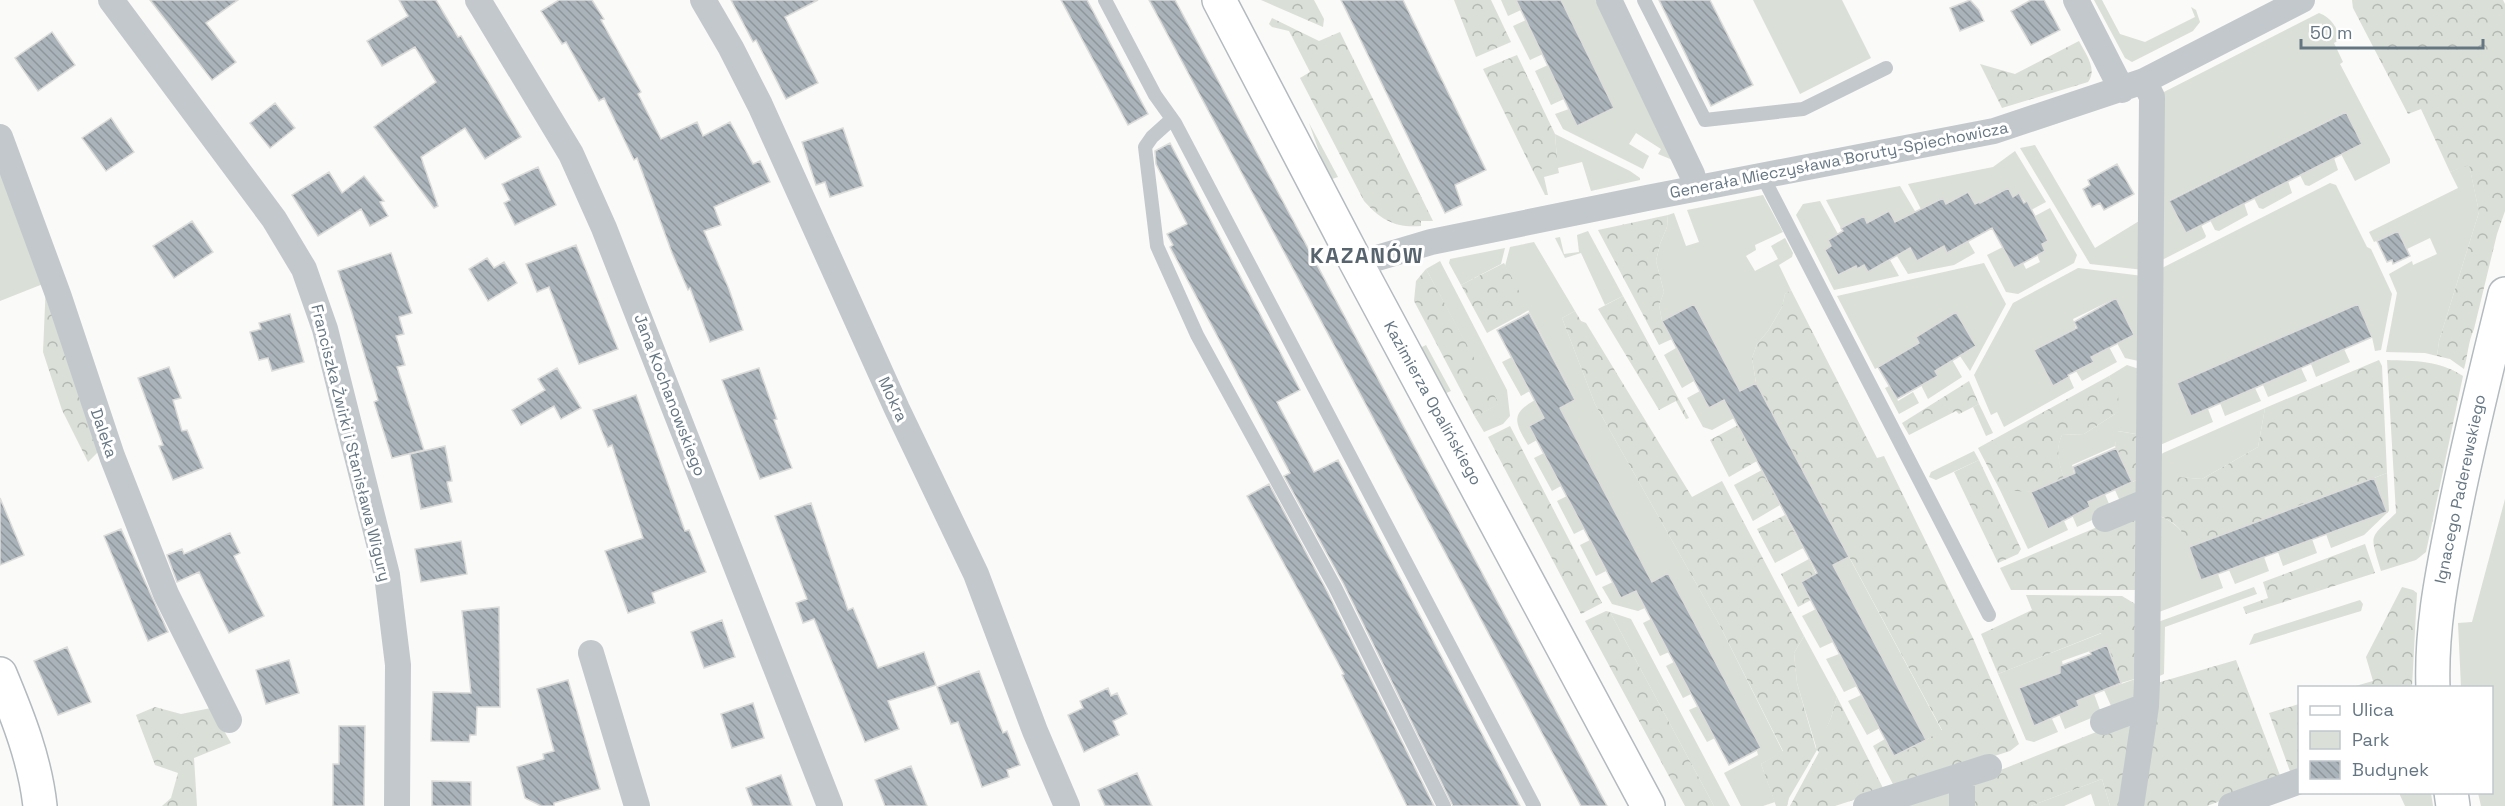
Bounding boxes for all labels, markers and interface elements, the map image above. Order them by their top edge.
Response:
scale bar [2301,12,2482,50]
text: 50 m [2310,21,2352,44]
street label: Generała Mieczysława Boruty-Spiechowicza [1668,117,2010,203]
district label: KAZANÓW [1310,241,1424,269]
street label: Franciszka Żwirki i Stanisława Wigury [306,302,396,584]
street label: Jana Kochanowskiego [629,311,711,479]
street label: Kazimierza Opalińskiego [1379,317,1487,489]
street label: Mokra [873,373,913,425]
street label: Ignacego Paderewskiego [2430,392,2490,586]
street label: Daleka [86,406,122,460]
legend [2298,686,2493,794]
text: Ulica [2352,698,2394,721]
text: Park [2352,728,2390,751]
text: Budynek [2352,758,2429,781]

